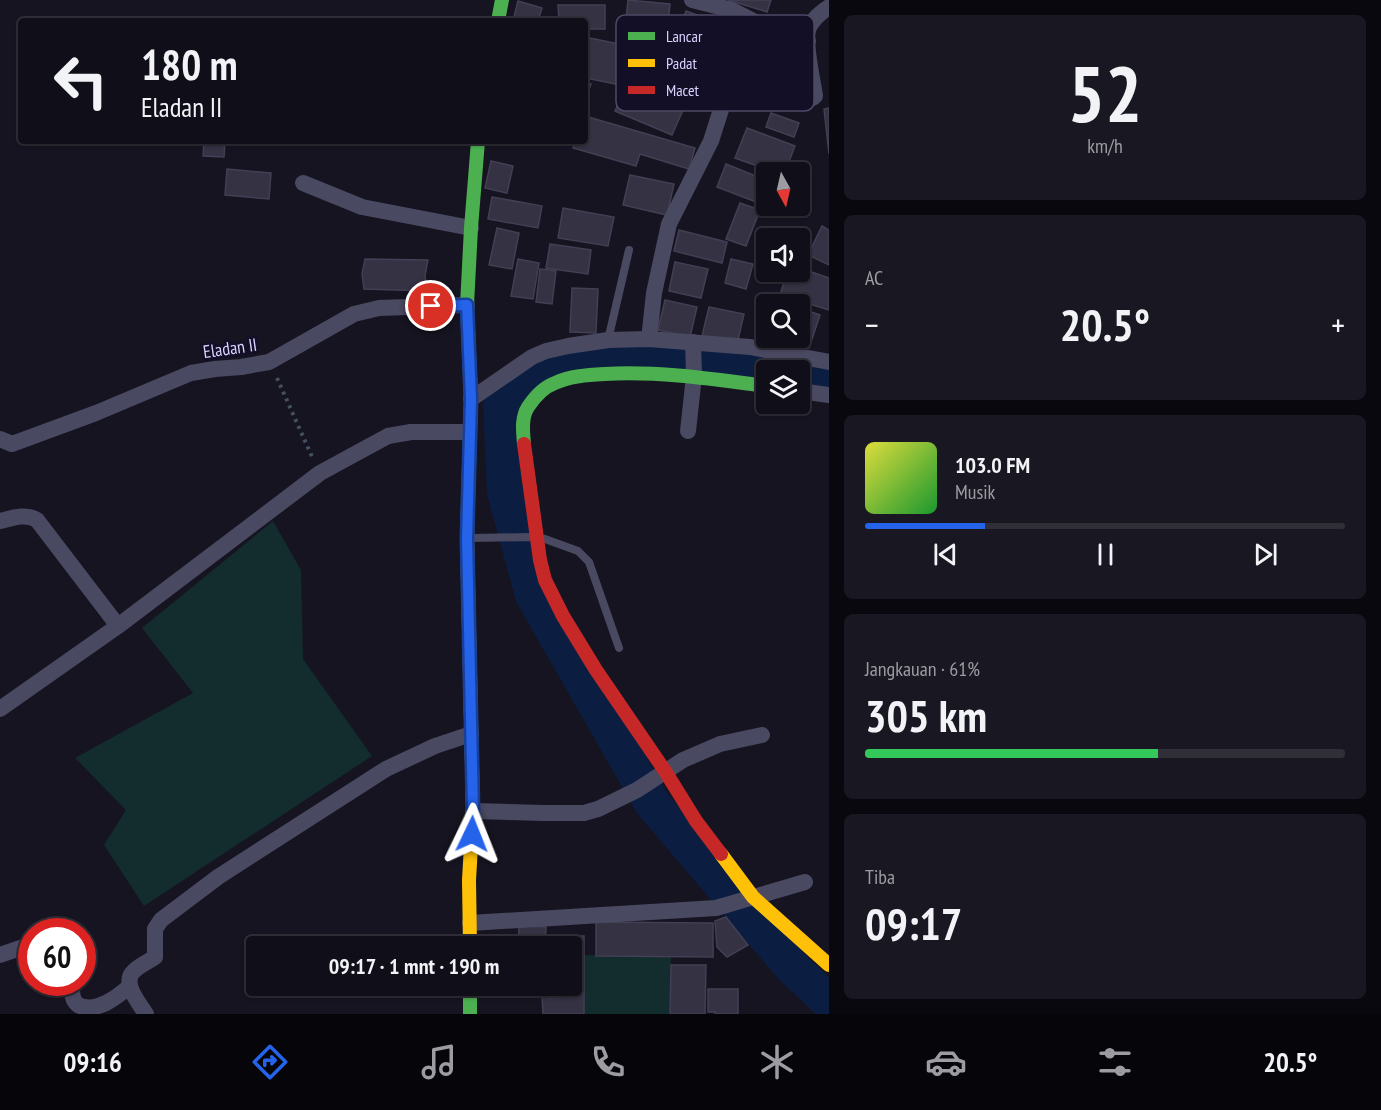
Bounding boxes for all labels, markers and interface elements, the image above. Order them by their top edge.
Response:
legend [616,15,814,111]
text: Lancar [666,26,703,46]
text: 180 m [141,37,238,92]
icon: left [42,42,120,120]
text: 52 [1068,43,1142,144]
text: Padat [666,53,698,73]
text: Macet [666,80,700,100]
text: Eladan II [141,90,222,124]
text: km/h [1087,133,1123,159]
north arrow [756,162,810,216]
map controls [756,162,810,414]
button: sound [756,228,810,282]
text: AC [865,265,883,291]
pin [405,280,456,331]
icon: arrive [414,289,447,322]
button: search [756,294,810,348]
text: 20.5° [1060,295,1150,353]
text: − [865,303,879,346]
text: + [1331,303,1345,346]
street label: Eladan II [202,333,258,363]
button: layers [756,360,810,414]
text: 103.0 FM [955,451,1030,479]
text: Musik [955,479,995,505]
icon: previous [929,538,962,571]
icon: pause [1089,538,1122,571]
icon: next [1249,538,1282,571]
text: Jangkauan · 61% [865,656,980,682]
text: 305 km [865,686,987,744]
position arrow [440,802,504,866]
text: Tiba [865,864,895,890]
text: 09:17 [865,894,962,952]
speed limit sign: 60 [18,918,96,996]
text: 09:17 · 1 mnt · 190 m [329,952,499,980]
icon: directions [249,1041,291,1083]
icon: music [418,1041,460,1083]
icon: phone [587,1041,629,1083]
icon: climate [756,1041,798,1083]
icon: car [925,1041,967,1083]
icon: filters [1094,1041,1136,1083]
text: 09:16 [64,1045,122,1079]
text: 20.5° [1263,1045,1317,1079]

